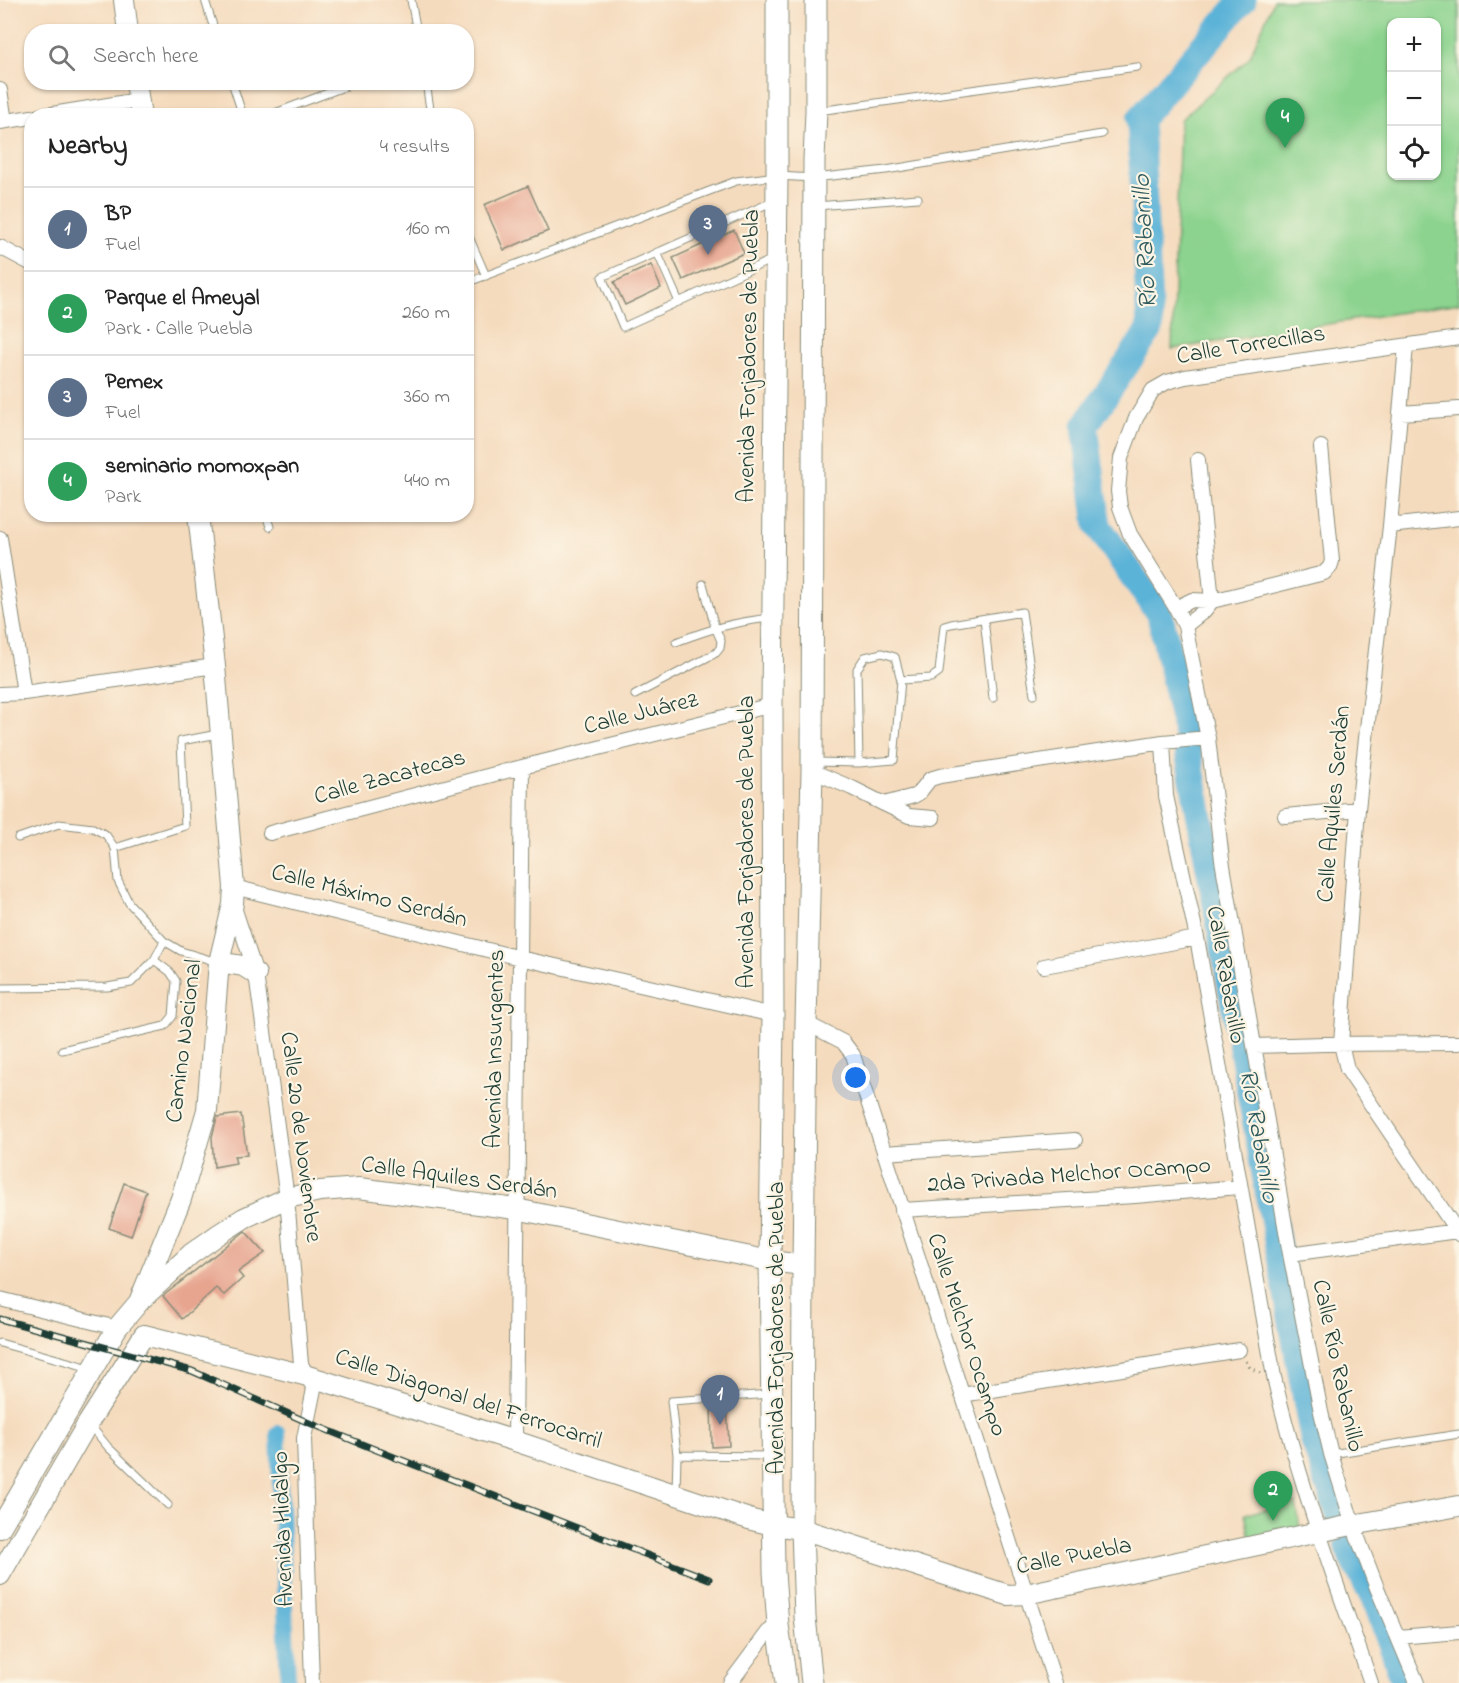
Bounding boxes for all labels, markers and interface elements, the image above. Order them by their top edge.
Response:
map controls [1387,18,1441,180]
button: + [1387,18,1441,72]
search box [24,24,474,90]
icon: search [45,41,78,74]
text: Search here [93,41,198,73]
button: − [1387,72,1441,126]
pin: 4 [1266,98,1304,148]
button: locate [1387,126,1441,180]
text: Nearby [48,128,127,166]
text: 4 results [380,133,450,162]
water label: Río Rabanillo [1123,172,1169,310]
text: BP [105,199,131,231]
pin: 3 [688,206,728,255]
street label: Avenida Forjadores de Puebla [730,209,770,503]
text: 1 [64,215,71,244]
text: 160 m [406,215,450,244]
text: Fuel [105,231,140,260]
text: Parque el Ameyal [105,283,260,315]
text: 2 [63,299,72,328]
text: 260 m [402,299,450,328]
text: Park · Calle Puebla [105,315,253,344]
street label: Calle Torrecillas [1174,317,1328,375]
text: Pemex [105,367,163,399]
text: 3 [63,383,72,412]
text: 360 m [404,383,450,412]
text: Fuel [105,399,140,428]
text: seminario momoxpan [105,451,299,483]
text: 4 [63,467,72,496]
text: 440 m [404,467,450,496]
text: Park [105,483,141,512]
street label: Calle Juárez [580,683,703,745]
street label: Avenida Forjadores de Puebla [730,695,765,989]
street label: Calle Aquiles Serdán [1309,704,1361,904]
street label: Calle Zacatecas [310,741,470,815]
street label: Calle Máximo Serdán [267,856,471,938]
street label: Calle Rabanillo [1196,903,1254,1047]
street label: Avenida Insurgentes [477,949,515,1149]
street label: Camino Nacional [158,957,212,1125]
street label: Calle 20 de Noviembre [270,1030,330,1245]
your location [841,1063,870,1092]
water label: Río Rabanillo [1228,1066,1289,1207]
street label: Calle Aquiles Serdán [359,1148,559,1210]
street label: 2da Privada Melchor Ocampo [926,1149,1212,1203]
street label: Avenida Forjadores de Puebla [760,1181,795,1475]
street label: Calle Melchor Ocampo [917,1229,1015,1441]
street label: Calle Río Rabanillo [1302,1276,1372,1456]
street label: Calle Diagonal del Ferrocarril [330,1340,606,1460]
pin: 1 [700,1376,740,1425]
street label: Avenida Hidalgo [264,1450,304,1608]
pin: 2 [1254,1472,1292,1521]
street label: Calle Puebla [1013,1529,1135,1585]

